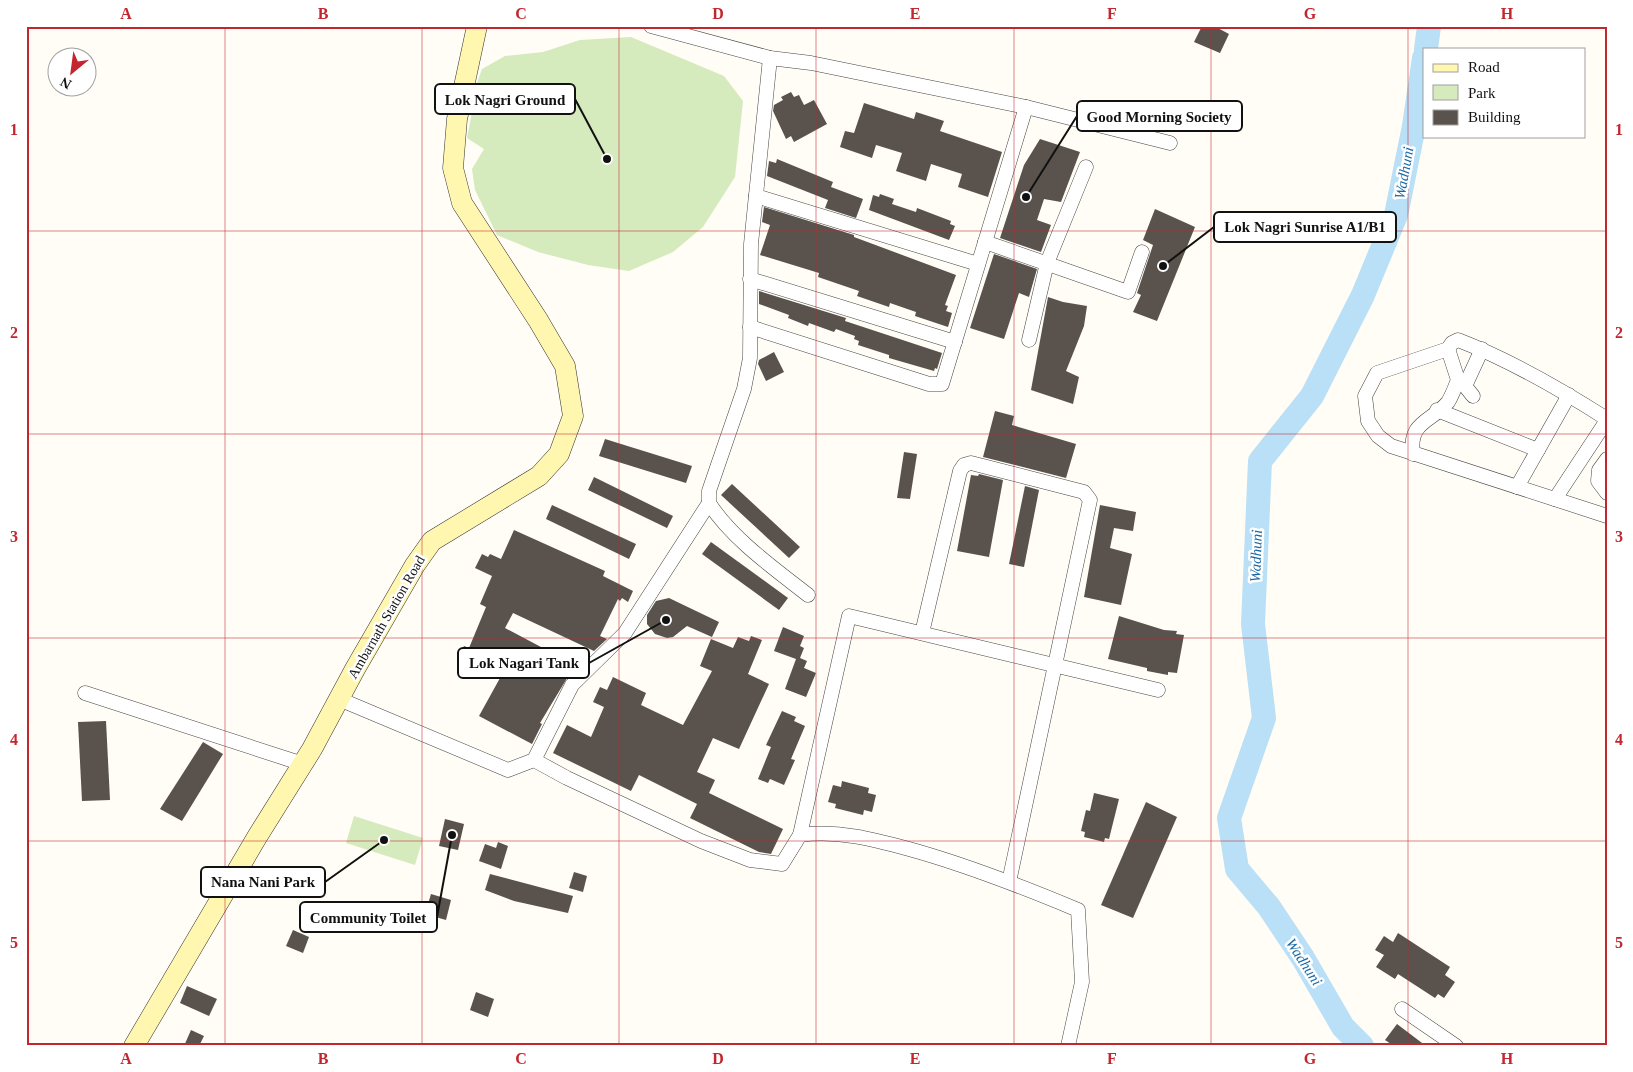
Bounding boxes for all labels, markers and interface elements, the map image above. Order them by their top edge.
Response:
text: A [120,5,132,22]
text: B [318,5,329,22]
text: C [515,5,527,22]
text: D [712,5,724,22]
text: E [910,5,920,22]
text: F [1107,5,1117,22]
text: G [1304,5,1317,22]
text: H [1501,5,1514,22]
north arrow [48,48,98,98]
legend [1423,48,1586,138]
text: Road [1468,59,1500,75]
text: N [58,74,74,92]
callout: Lok Nagri Ground [435,84,575,114]
text: Park [1468,85,1496,101]
text: Lok Nagri Ground [445,92,566,108]
callout: Good Morning Society [1077,101,1242,131]
text: Good Morning Society [1087,109,1232,125]
text: Building [1468,109,1521,125]
text: 1 [10,121,18,138]
text: 1 [1615,121,1623,138]
water label: Wadhuni [1392,146,1416,200]
callout: Lok Nagri Sunrise A1/B1 [1214,212,1396,242]
text: Lok Nagri Sunrise A1/B1 [1224,219,1386,235]
text: 2 [10,324,18,341]
text: 2 [1615,324,1623,341]
text: 3 [10,528,18,545]
text: 3 [1615,528,1623,545]
water label: Wadhuni [1247,529,1265,583]
street label: Ambarnath Station Road [345,553,428,681]
callout: Lok Nagari Tank [458,648,589,678]
text: Lok Nagari Tank [469,655,580,671]
text: 4 [10,731,18,748]
text: 4 [1615,731,1623,748]
callout: Nana Nani Park [201,867,325,897]
text: Nana Nani Park [211,874,316,890]
callout: Community Toilet [300,902,437,932]
text: Community Toilet [310,910,426,926]
text: 5 [10,934,18,951]
text: 5 [1615,934,1623,951]
water label: Wadhuni [1283,936,1325,988]
text: A [120,1050,132,1067]
text: B [318,1050,329,1067]
text: C [515,1050,527,1067]
text: D [712,1050,724,1067]
text: E [910,1050,920,1067]
text: F [1107,1050,1117,1067]
text: G [1304,1050,1317,1067]
text: H [1501,1050,1514,1067]

